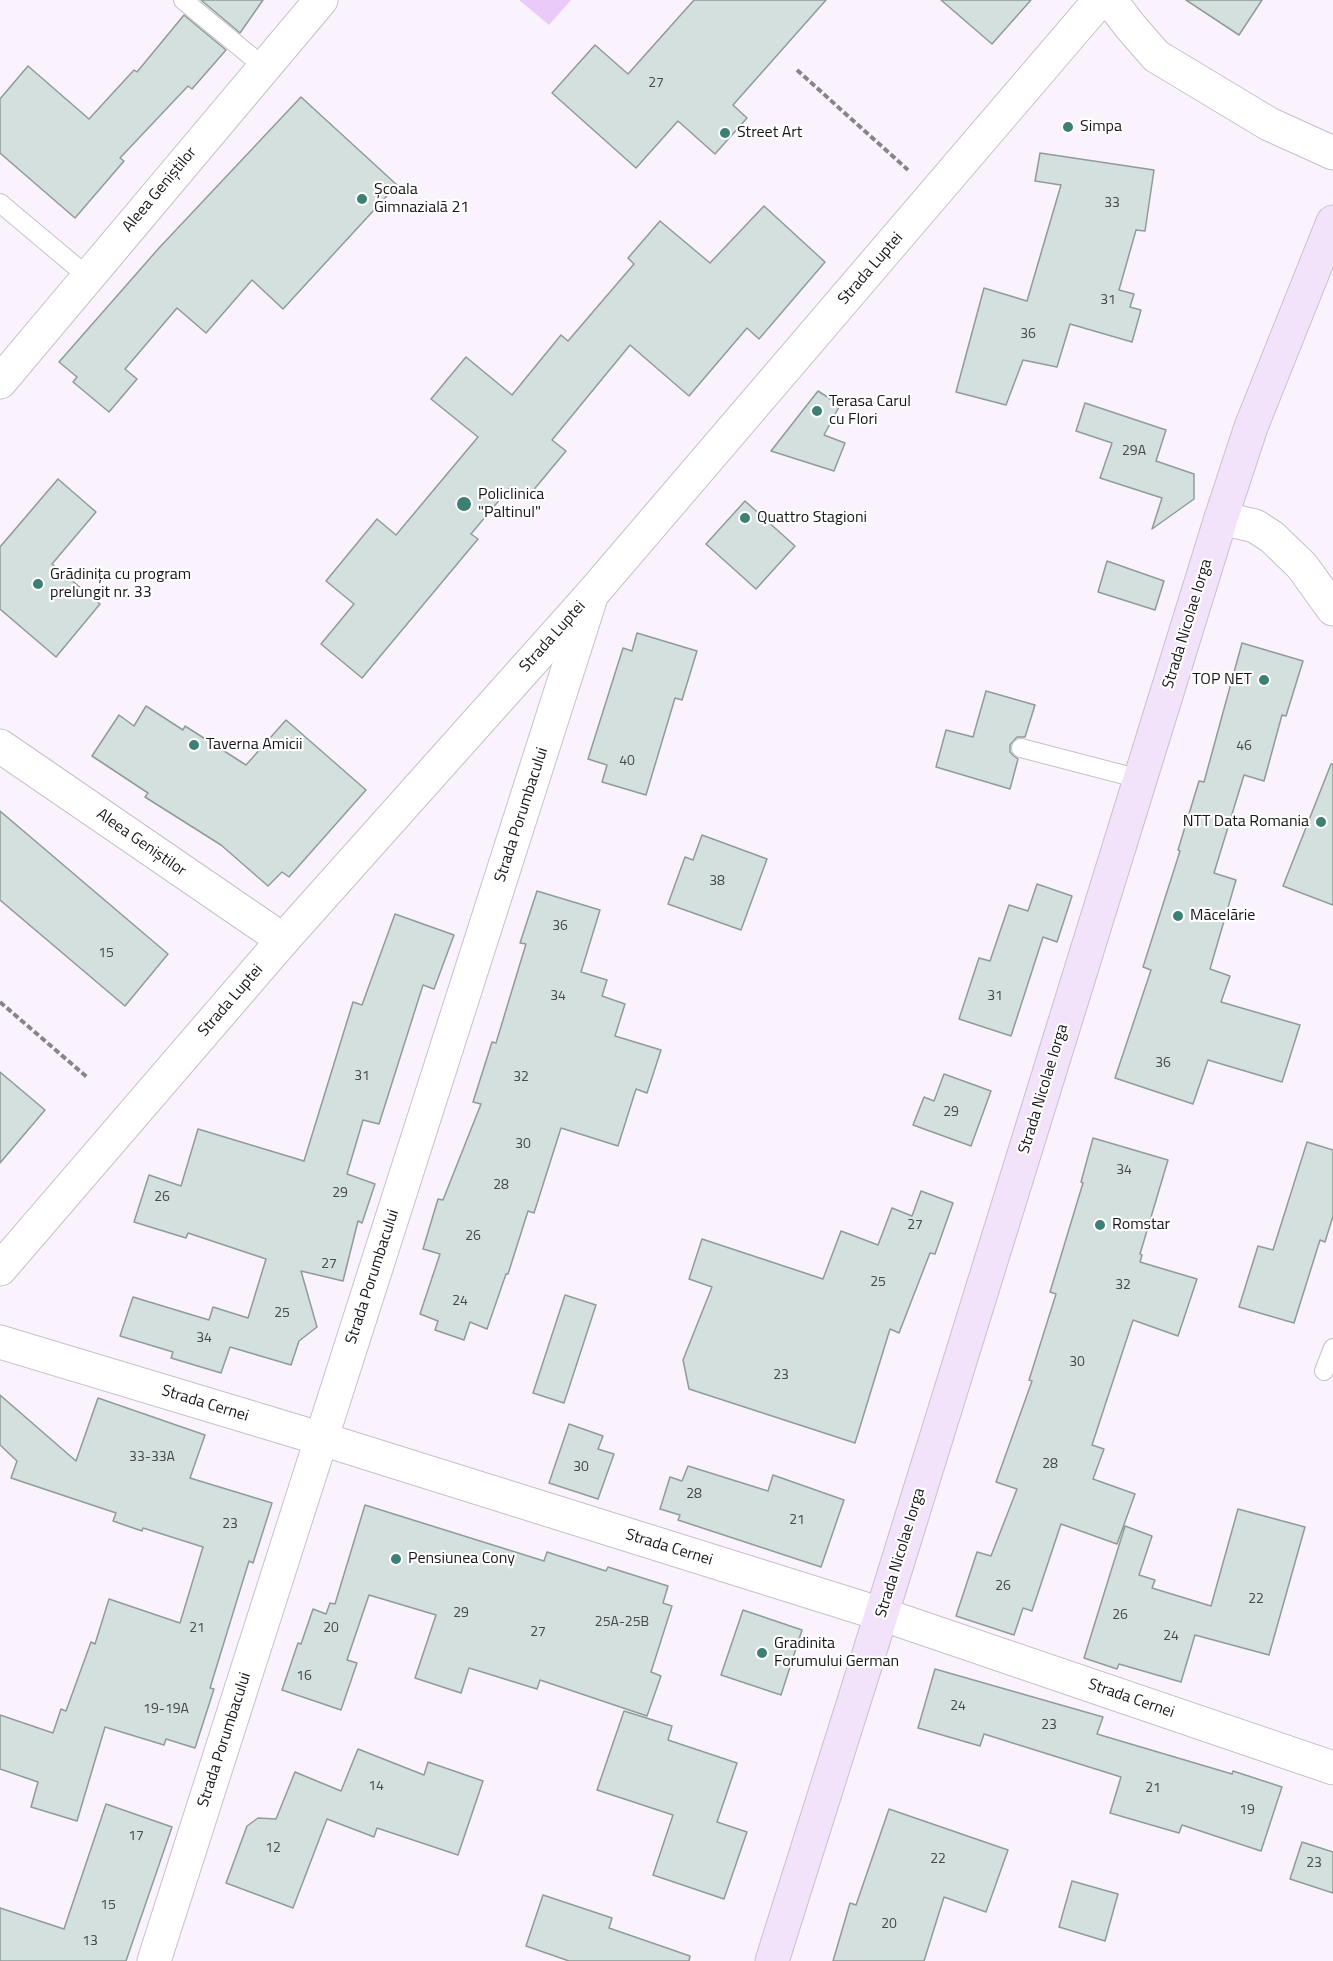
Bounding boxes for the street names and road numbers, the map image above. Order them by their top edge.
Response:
street label: Aleea Geniștilor [119,144,201,236]
street label: Strada Luptei [834,229,908,309]
street label: Strada Nicolae Iorga [1159,557,1217,691]
street label: Strada Luptei [516,597,590,677]
street label: Strada Porumbacului [491,745,553,885]
street label: Aleea Geniștilor [92,805,190,881]
street label: Strada Luptei [194,961,268,1041]
street label: Strada Nicolae Iorga [1015,1022,1073,1156]
street label: Strada Porumbacului [342,1207,404,1347]
street label: Strada Cernei [159,1382,251,1426]
street label: Strada Nicolae Iorga [872,1486,930,1620]
street label: Strada Cernei [623,1526,715,1570]
street label: Strada Porumbacului [194,1670,256,1810]
street label: Strada Cernei [1085,1675,1177,1723]

